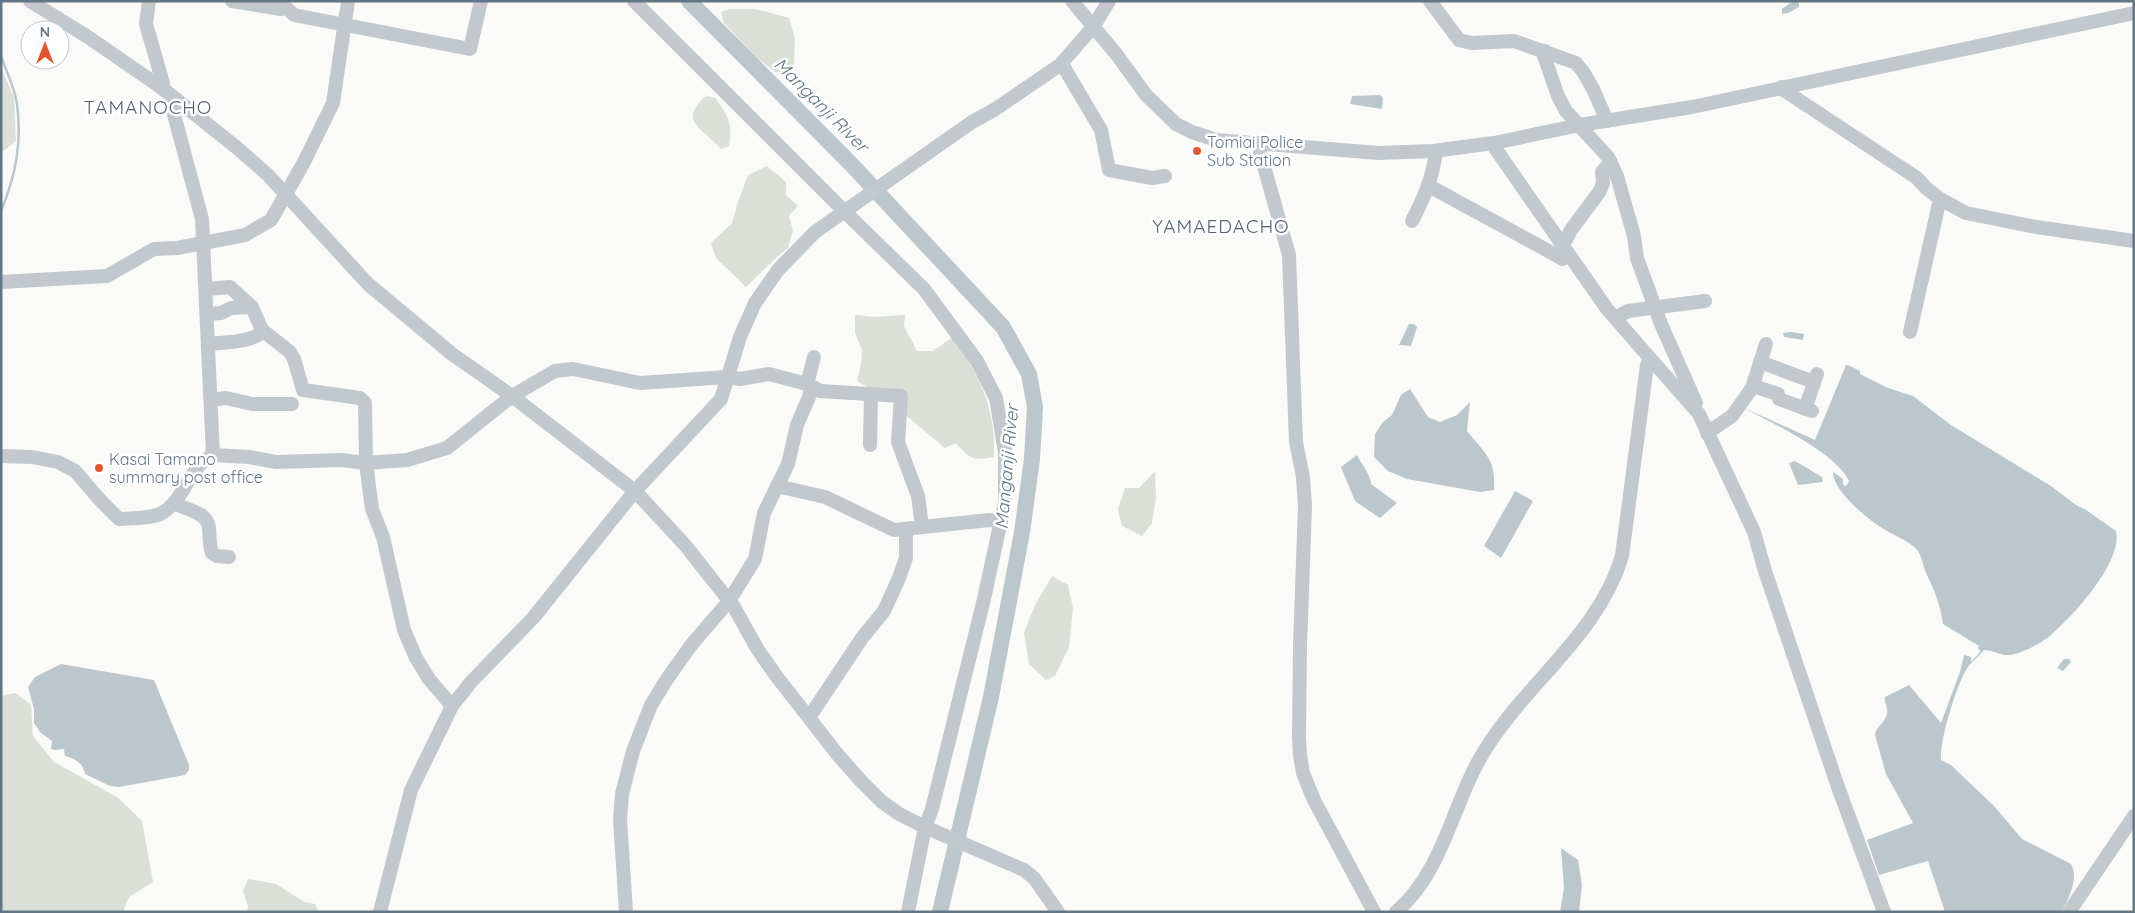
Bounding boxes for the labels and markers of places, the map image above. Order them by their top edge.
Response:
place label: Tomiai Police Sub Station [1207,132,1303,170]
marker: Tomiai Police Sub Station [1191,145,1203,157]
place label: Kasai Tamano summary post office [109,449,263,487]
marker: Kasai Tamano summary post office [93,462,105,474]

